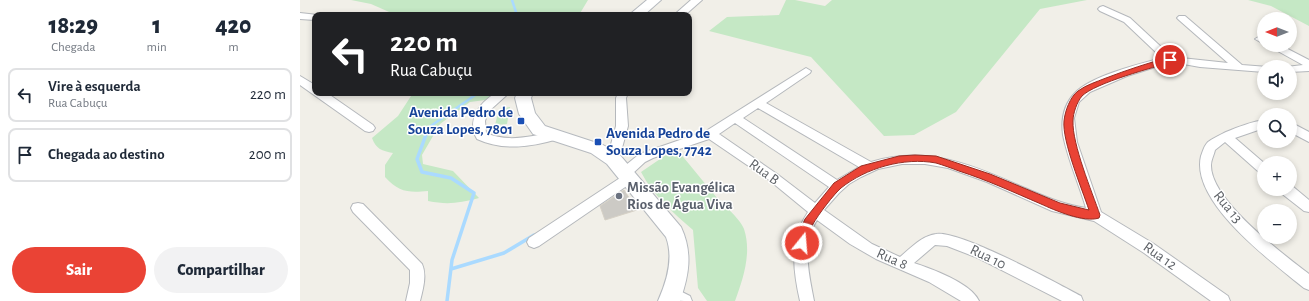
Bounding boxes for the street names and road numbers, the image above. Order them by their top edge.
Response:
street label: Rua B [746,156,782,188]
street label: Rua 13 [1211,188,1245,226]
street label: Rua 12 [1141,239,1180,273]
street label: Rua 10 [968,242,1009,272]
street label: Rua 8 [874,246,910,272]

